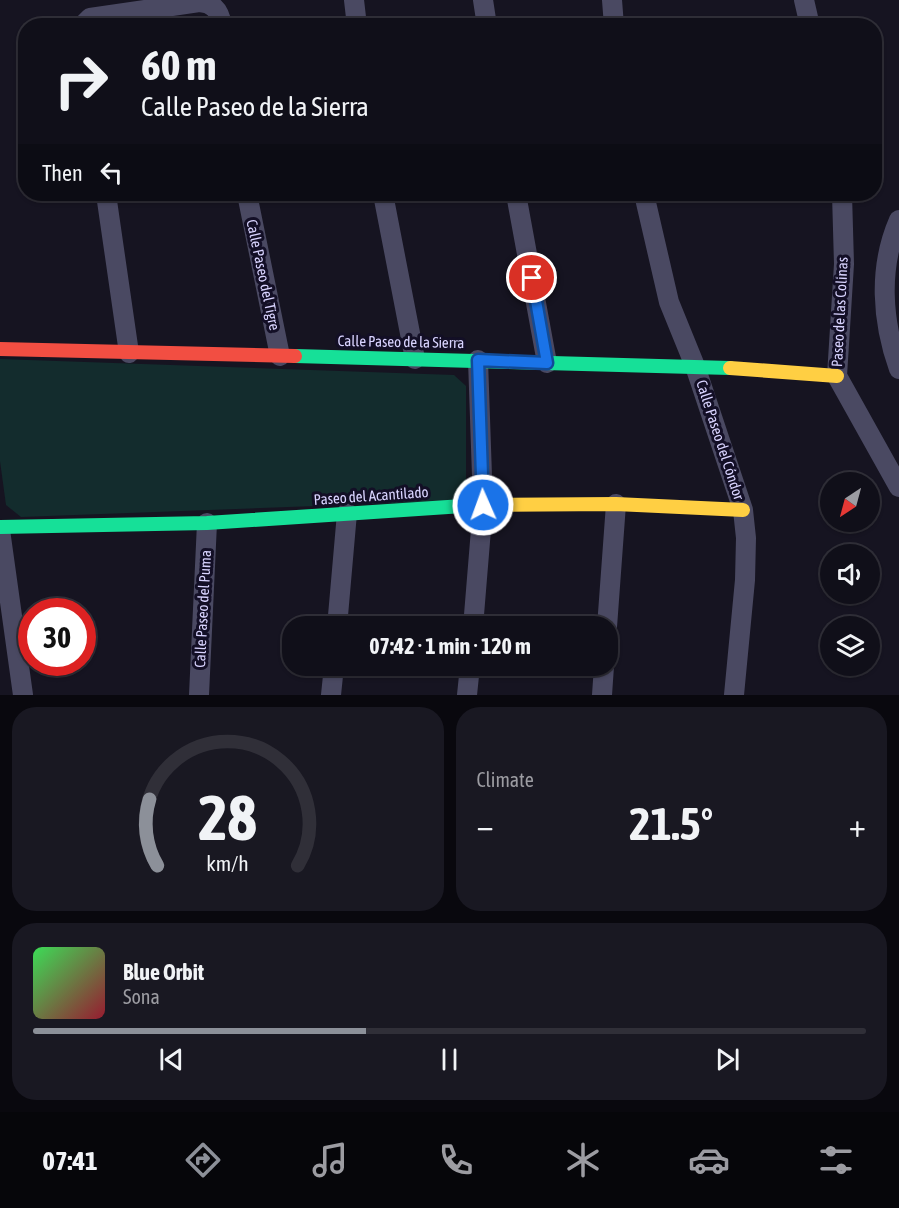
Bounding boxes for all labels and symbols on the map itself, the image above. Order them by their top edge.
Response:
street label: Calle Paseo del Tigre [243,218,284,332]
pin [506,252,557,303]
street label: Paseo de las Colinas [828,256,851,367]
street label: Calle Paseo de la Sierra [338,332,464,351]
street label: Calle Paseo del Cóndor [693,378,748,503]
north arrow [820,472,880,532]
position arrow [451,473,515,537]
street label: Paseo del Acantilado [313,483,429,508]
street label: Calle Paseo del Puma [191,550,214,668]
speed limit sign: 30 [18,598,96,676]

